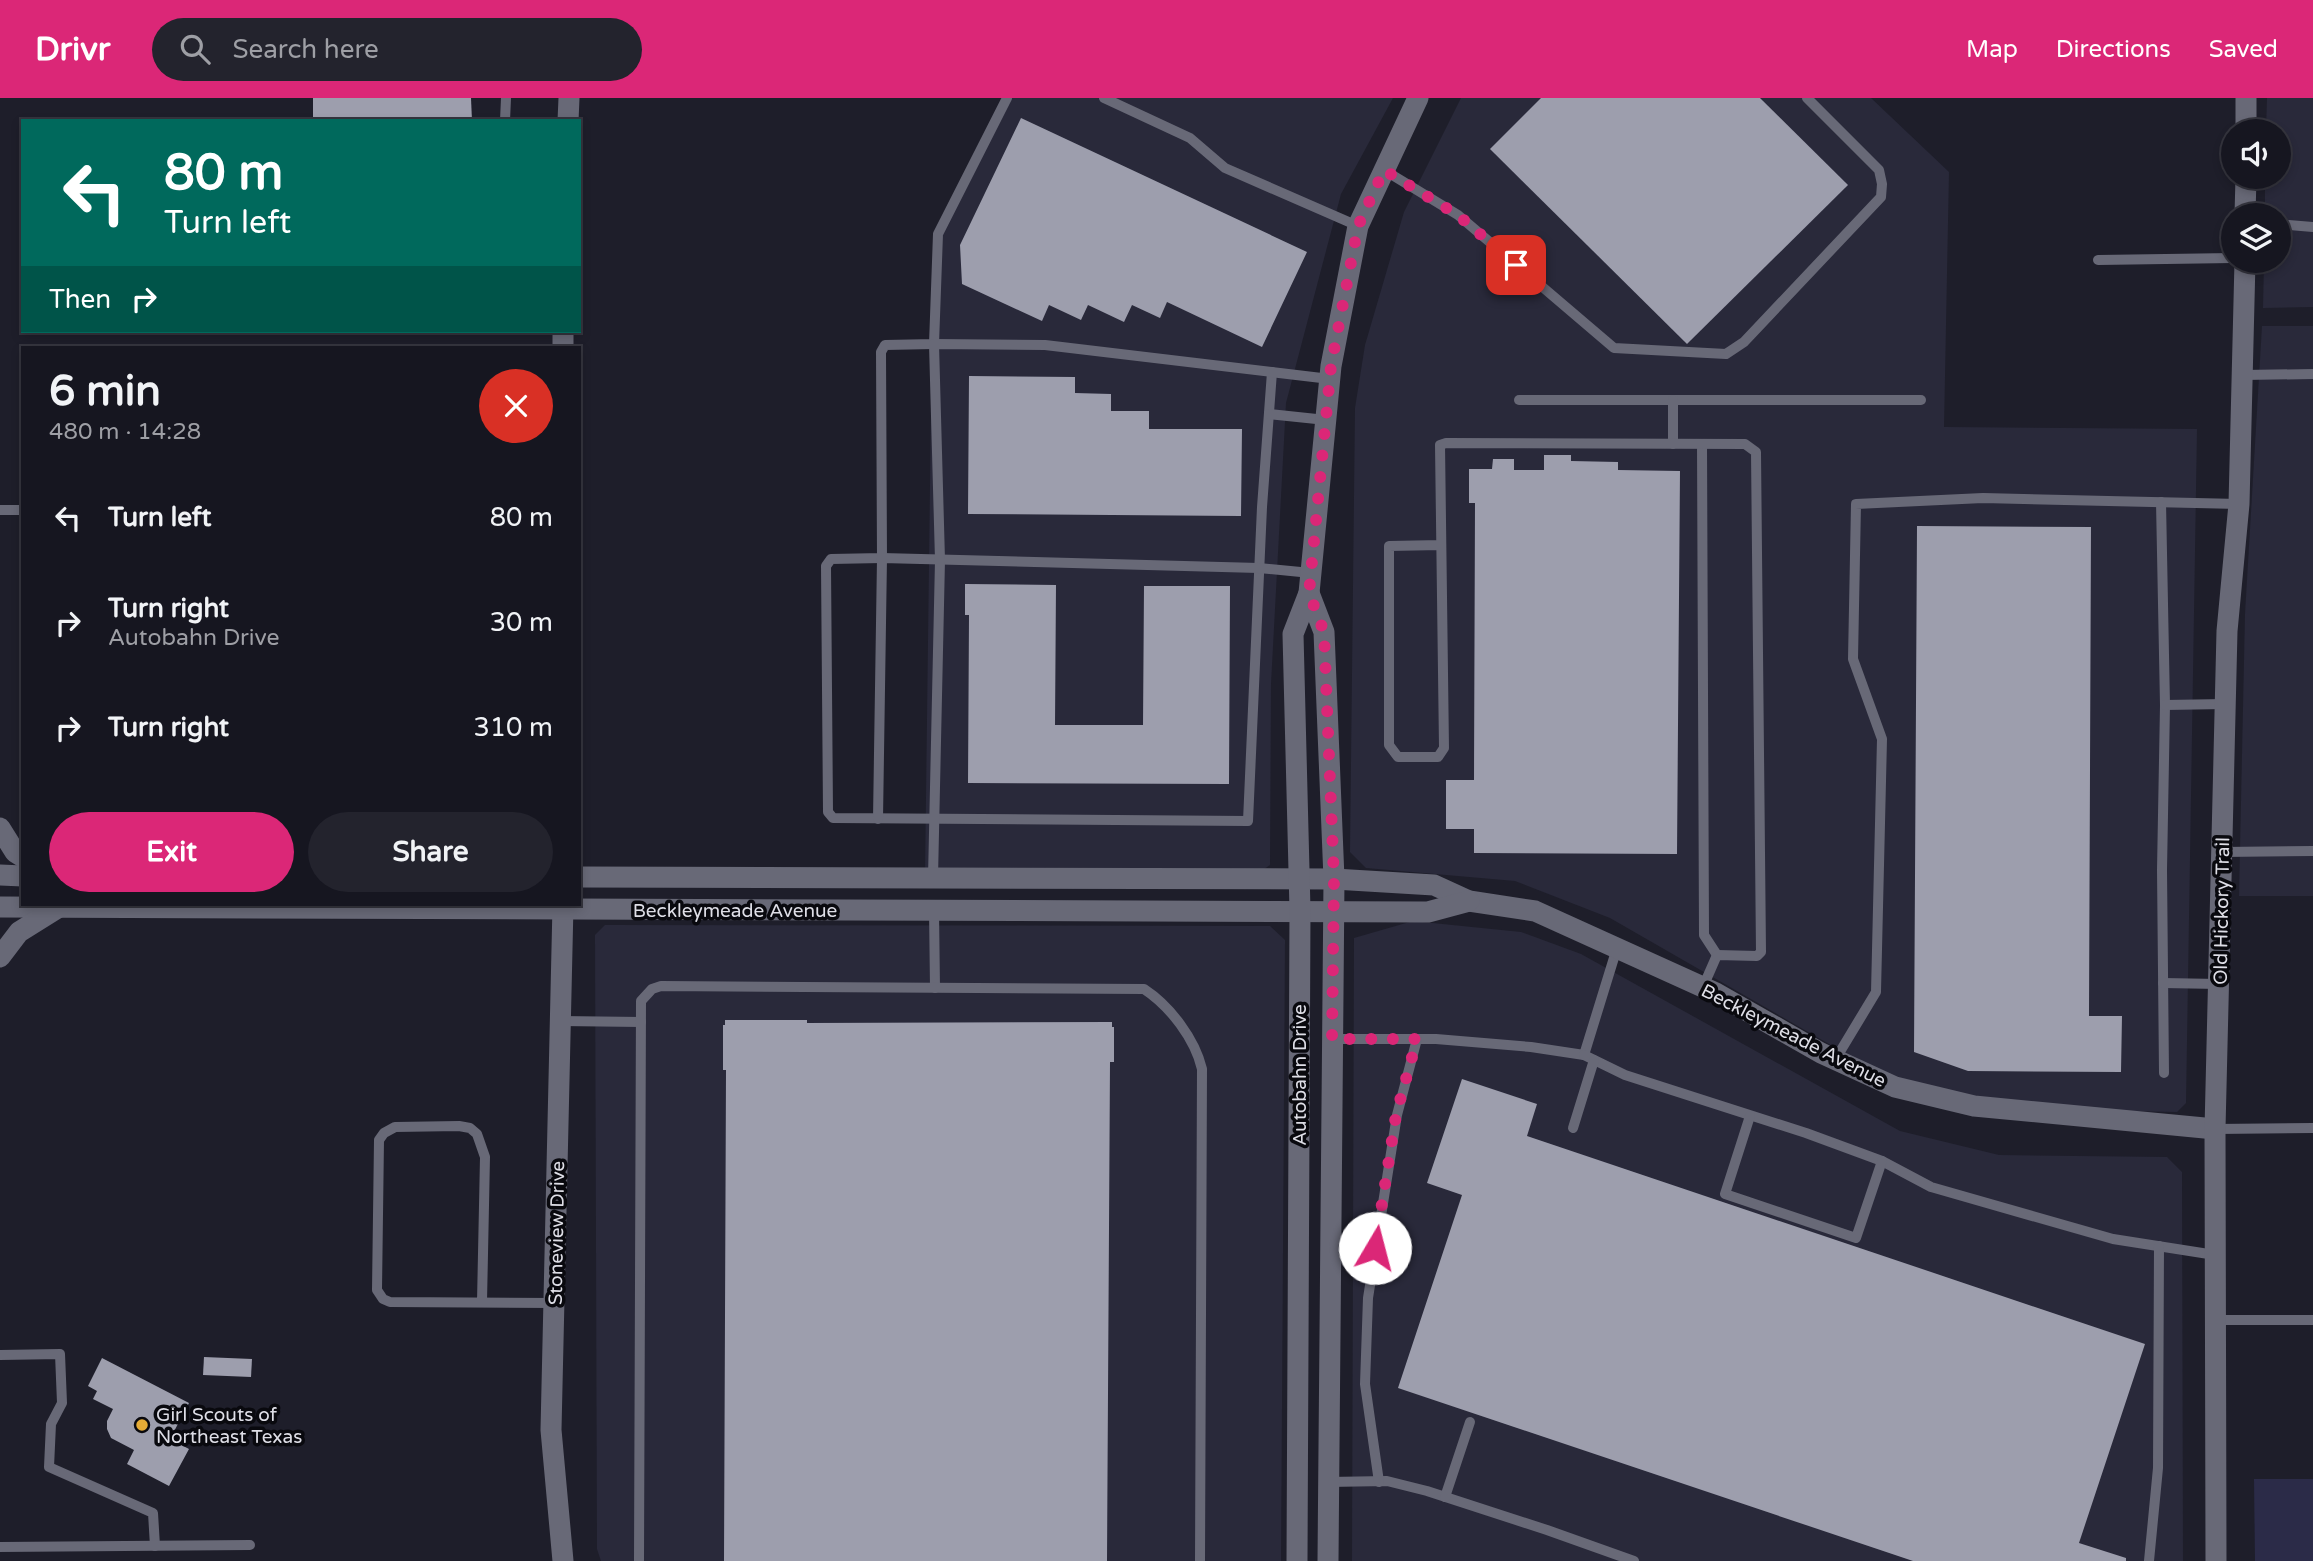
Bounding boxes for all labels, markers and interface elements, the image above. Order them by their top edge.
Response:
search box [152,18,642,81]
text: Drivr [35,30,110,69]
icon: search [176,30,214,68]
text: Search here [232,34,379,65]
text: Map [1966,35,2018,64]
text: Directions [2056,35,2171,64]
text: Saved [2209,35,2278,64]
map controls [2221,119,2291,273]
button: sound [2221,119,2291,189]
text: 80 m [164,144,283,203]
icon: left [49,147,140,238]
button: layers [2221,203,2291,273]
text: Turn left [164,204,291,242]
pin [1486,235,1546,295]
icon: arrive [1497,246,1535,284]
icon: right [125,280,163,318]
text: Then [49,284,111,315]
text: 6 min [49,366,161,417]
button: close [479,369,553,443]
text: 480 m · 14:28 [49,418,201,446]
icon: left [49,499,87,537]
text: Turn left [108,502,211,533]
text: 80 m [490,502,553,533]
text: Turn right [108,593,229,624]
icon: right [49,604,87,642]
text: 30 m [490,607,553,638]
text: Autobahn Drive [108,624,280,652]
icon: right [49,709,87,747]
text: Turn right [108,712,229,743]
text: 310 m [473,712,553,743]
button: Exit [49,812,294,892]
button: Share [308,812,553,892]
street label: Old Hickory Trail [2210,837,2234,985]
street label: Beckleymeade Avenue [633,900,837,922]
street label: Beckleymeade Avenue [1697,980,1890,1092]
street label: Autobahn Drive [1289,1004,1311,1146]
street label: Stoneview Drive [545,1161,569,1305]
position arrow [1338,1211,1412,1285]
place label: Girl Scouts of Northeast Texas [156,1404,302,1448]
marker: Girl Scouts of Northeast Texas [134,1417,150,1433]

